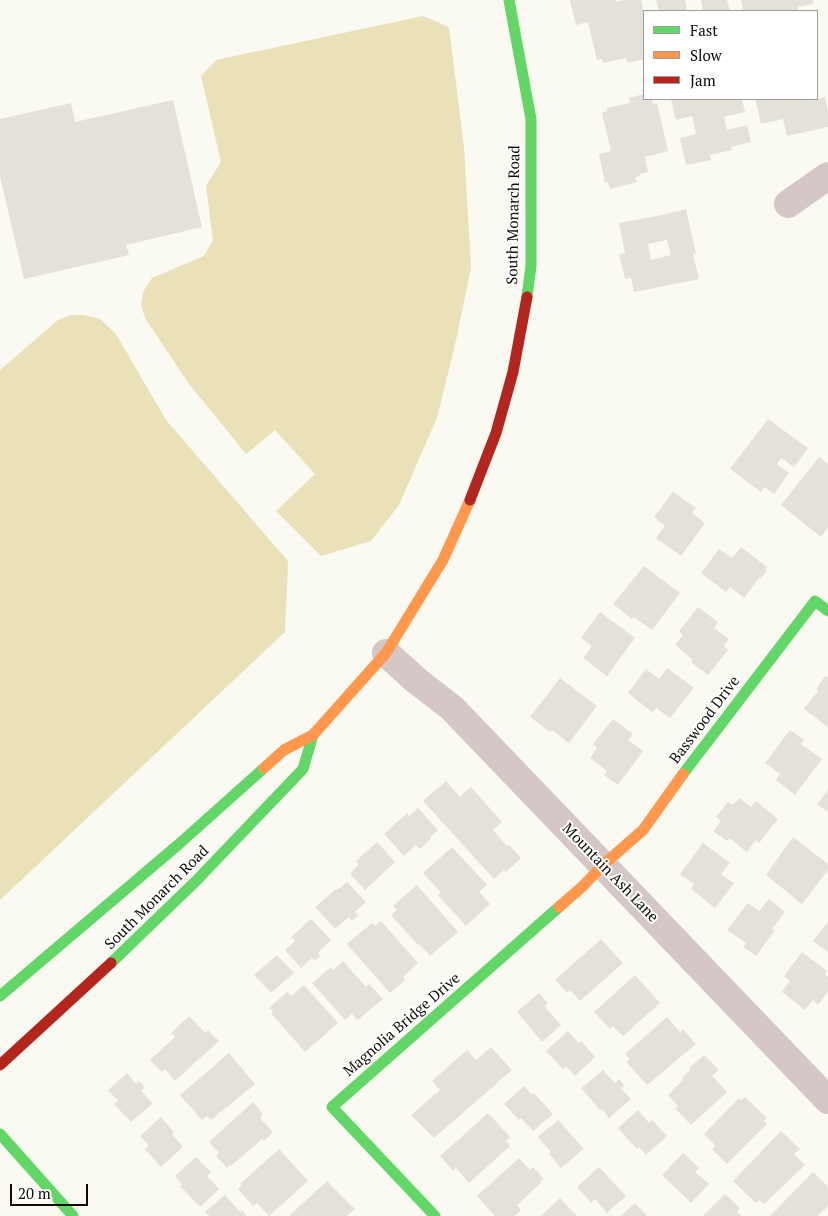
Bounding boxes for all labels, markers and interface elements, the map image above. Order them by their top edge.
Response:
legend [643,10,818,100]
text: Fast [690,20,718,40]
text: Slow [690,45,722,65]
text: Jam [690,70,716,90]
street label: South Monarch Road [504,145,524,285]
street label: Basswood Drive [666,673,744,767]
street label: Mountain Ash Lane [558,820,662,926]
street label: South Monarch Road [101,842,213,954]
street label: Magnolia Bridge Drive [340,969,464,1081]
scale bar [12,1174,90,1206]
text: 20 m [18,1183,51,1203]

